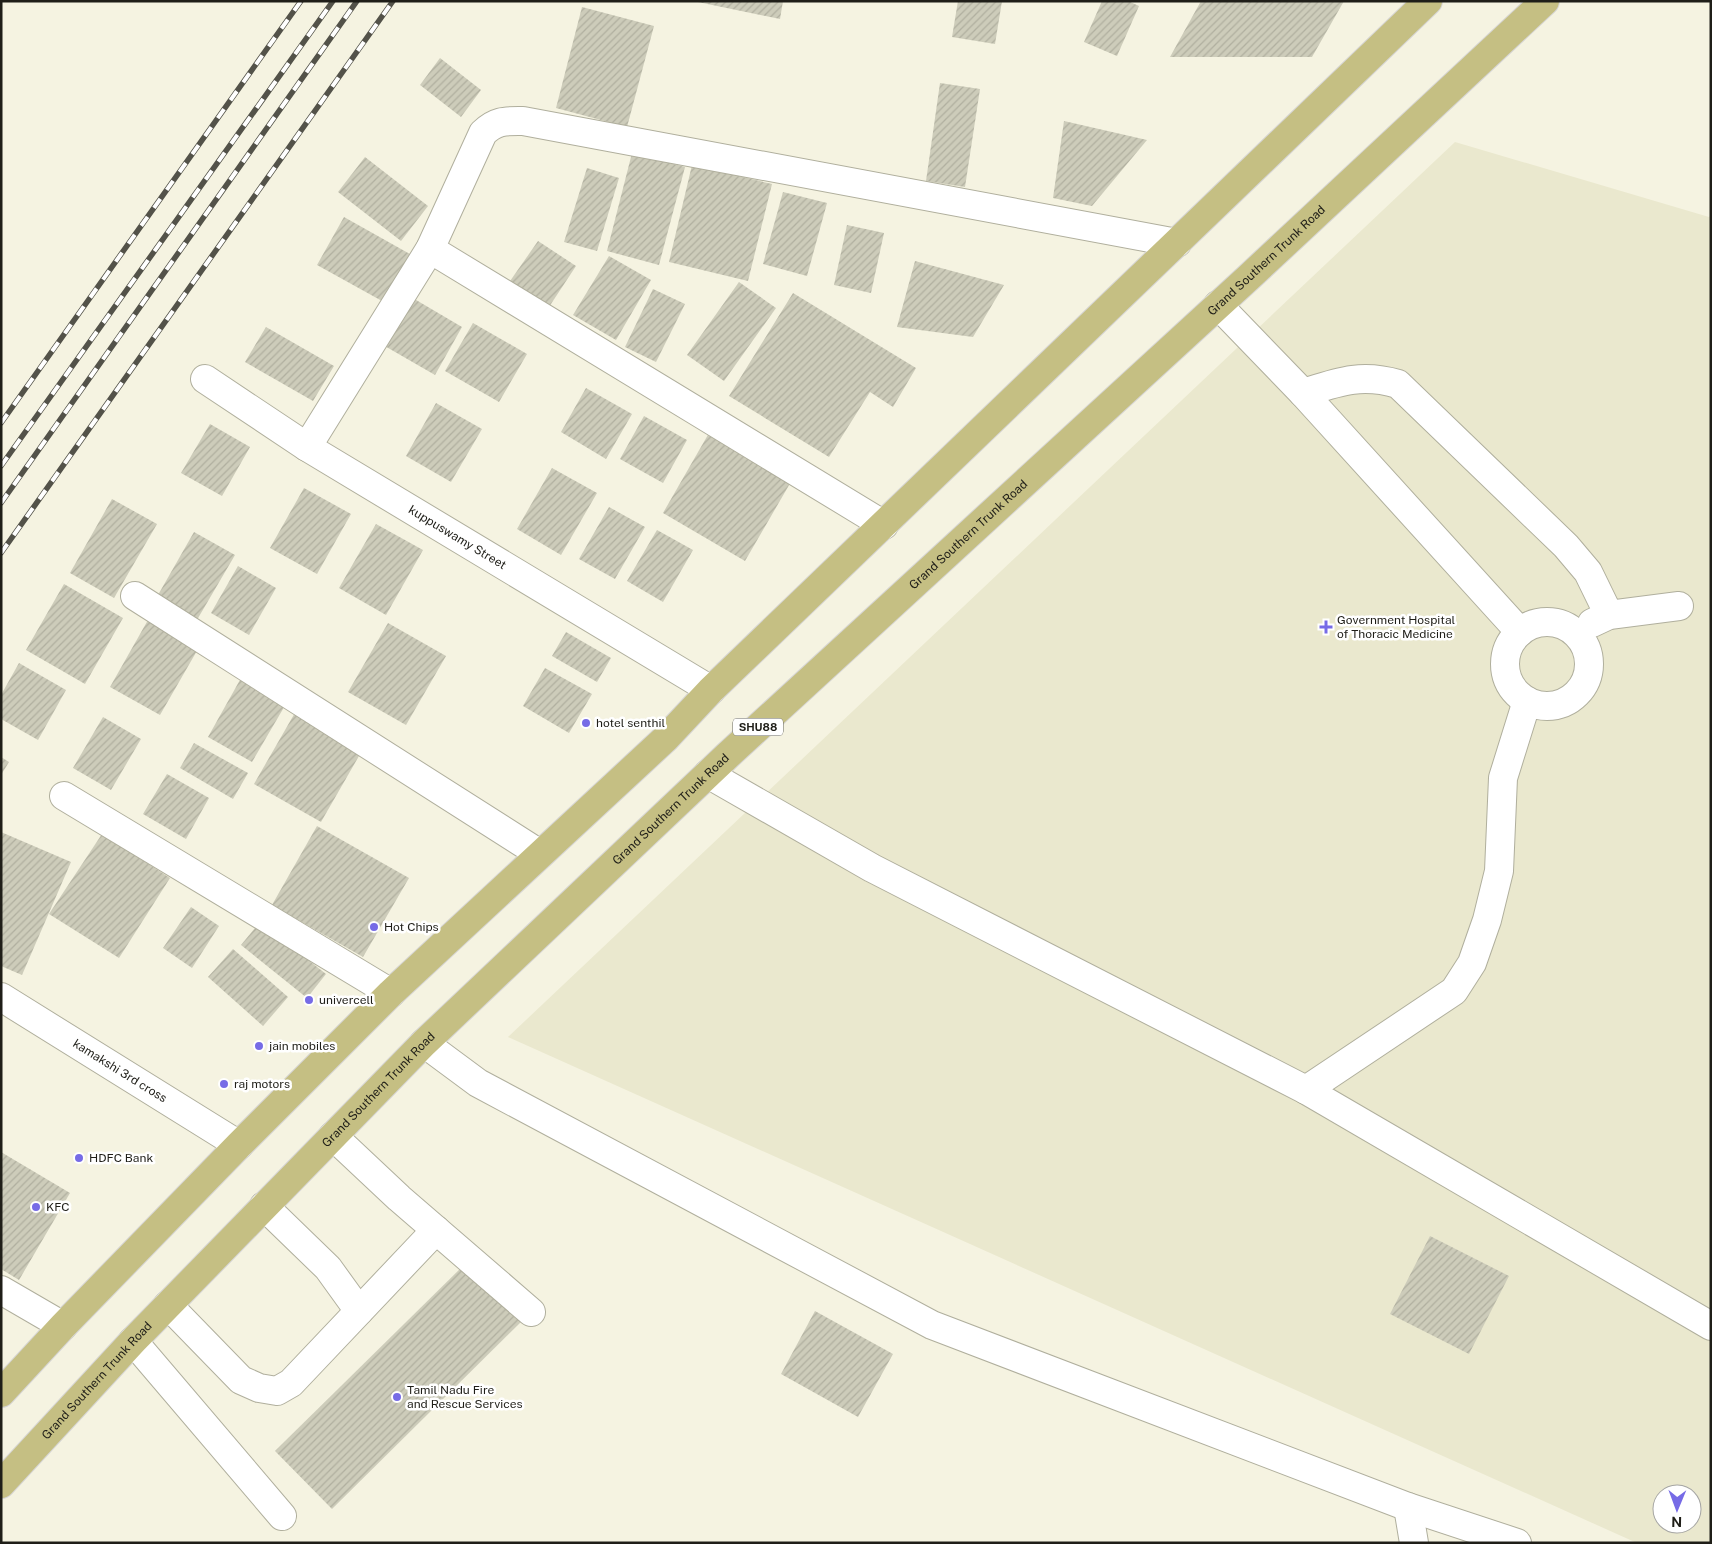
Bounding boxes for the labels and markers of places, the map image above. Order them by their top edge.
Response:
place label: Government Hospital of Thoracic Medicine [1337,613,1456,641]
marker: Government Hospital of Thoracic Medicine [1319,620,1333,634]
place label: hotel senthil [596,716,665,730]
marker: hotel senthil [580,717,592,729]
place label: Hot Chips [384,920,439,934]
marker: Hot Chips [368,921,380,933]
place label: univercell [319,993,374,1007]
marker: univercell [303,994,315,1006]
place label: jain mobiles [268,1039,335,1053]
marker: jain mobiles [253,1040,265,1052]
place label: raj motors [234,1077,290,1091]
marker: raj motors [218,1078,230,1090]
place label: HDFC Bank [89,1151,153,1165]
marker: HDFC Bank [73,1152,85,1164]
place label: KFC [46,1200,70,1214]
marker: KFC [30,1201,42,1213]
place label: Tamil Nadu Fire and Rescue Services [407,1383,523,1411]
marker: Tamil Nadu Fire and Rescue Services [391,1391,403,1403]

